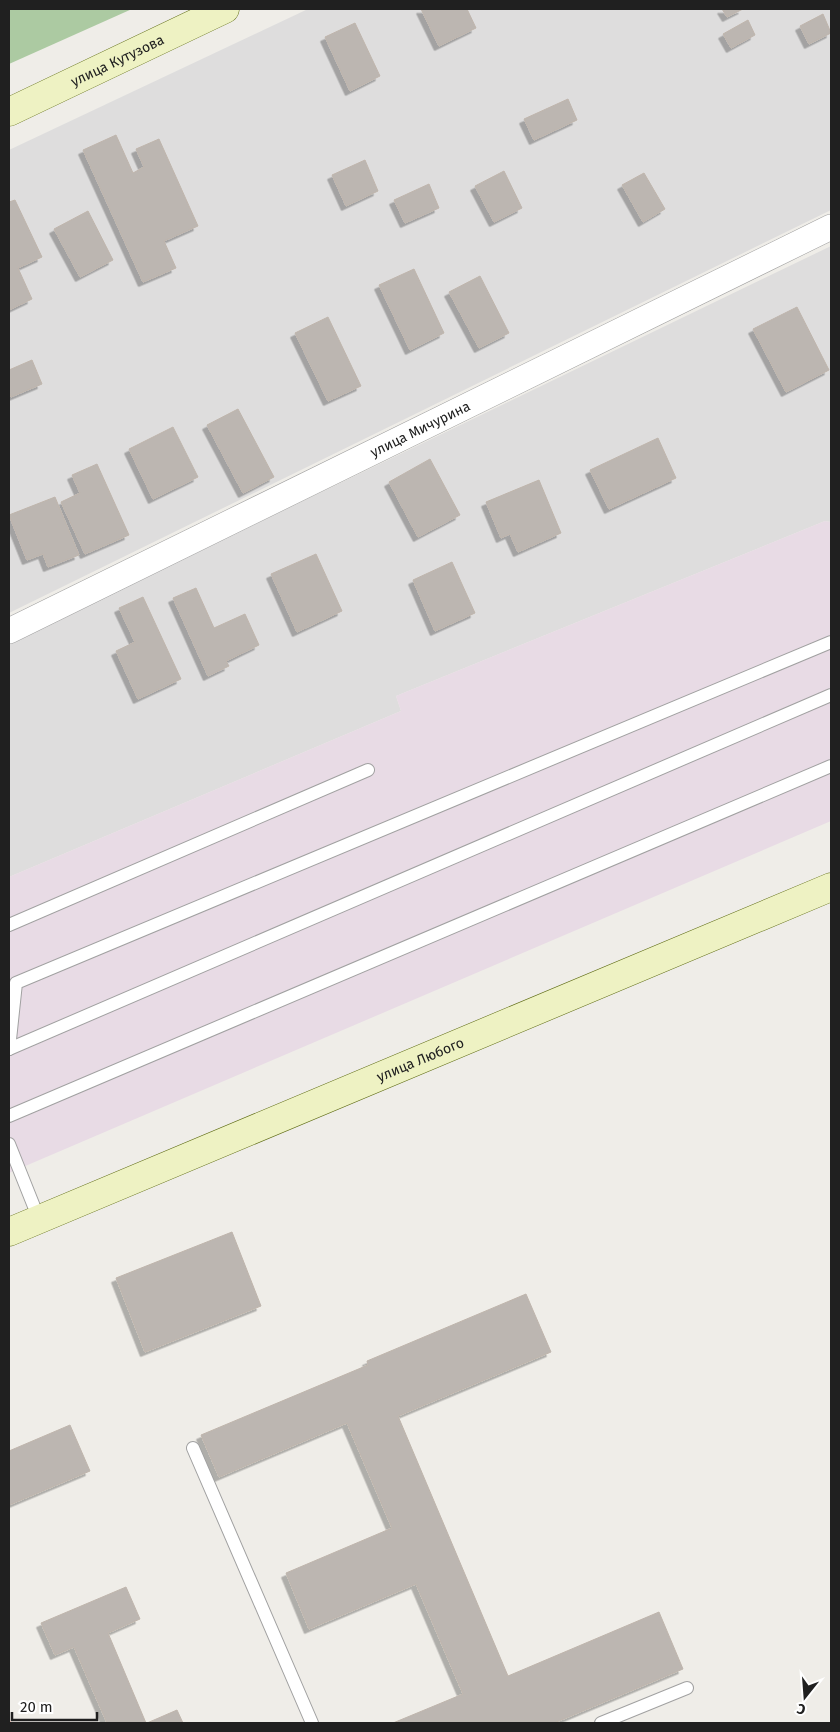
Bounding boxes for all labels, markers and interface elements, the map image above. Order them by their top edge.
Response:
street label: улица Кутузова [68,31,167,90]
street label: улица Мичурина [367,397,473,461]
street label: улица Любого [374,1034,466,1085]
north arrow [780,1672,830,1722]
scale bar [12,1690,98,1722]
text: 20 m [20,1698,53,1716]
text: С [795,1700,808,1718]

